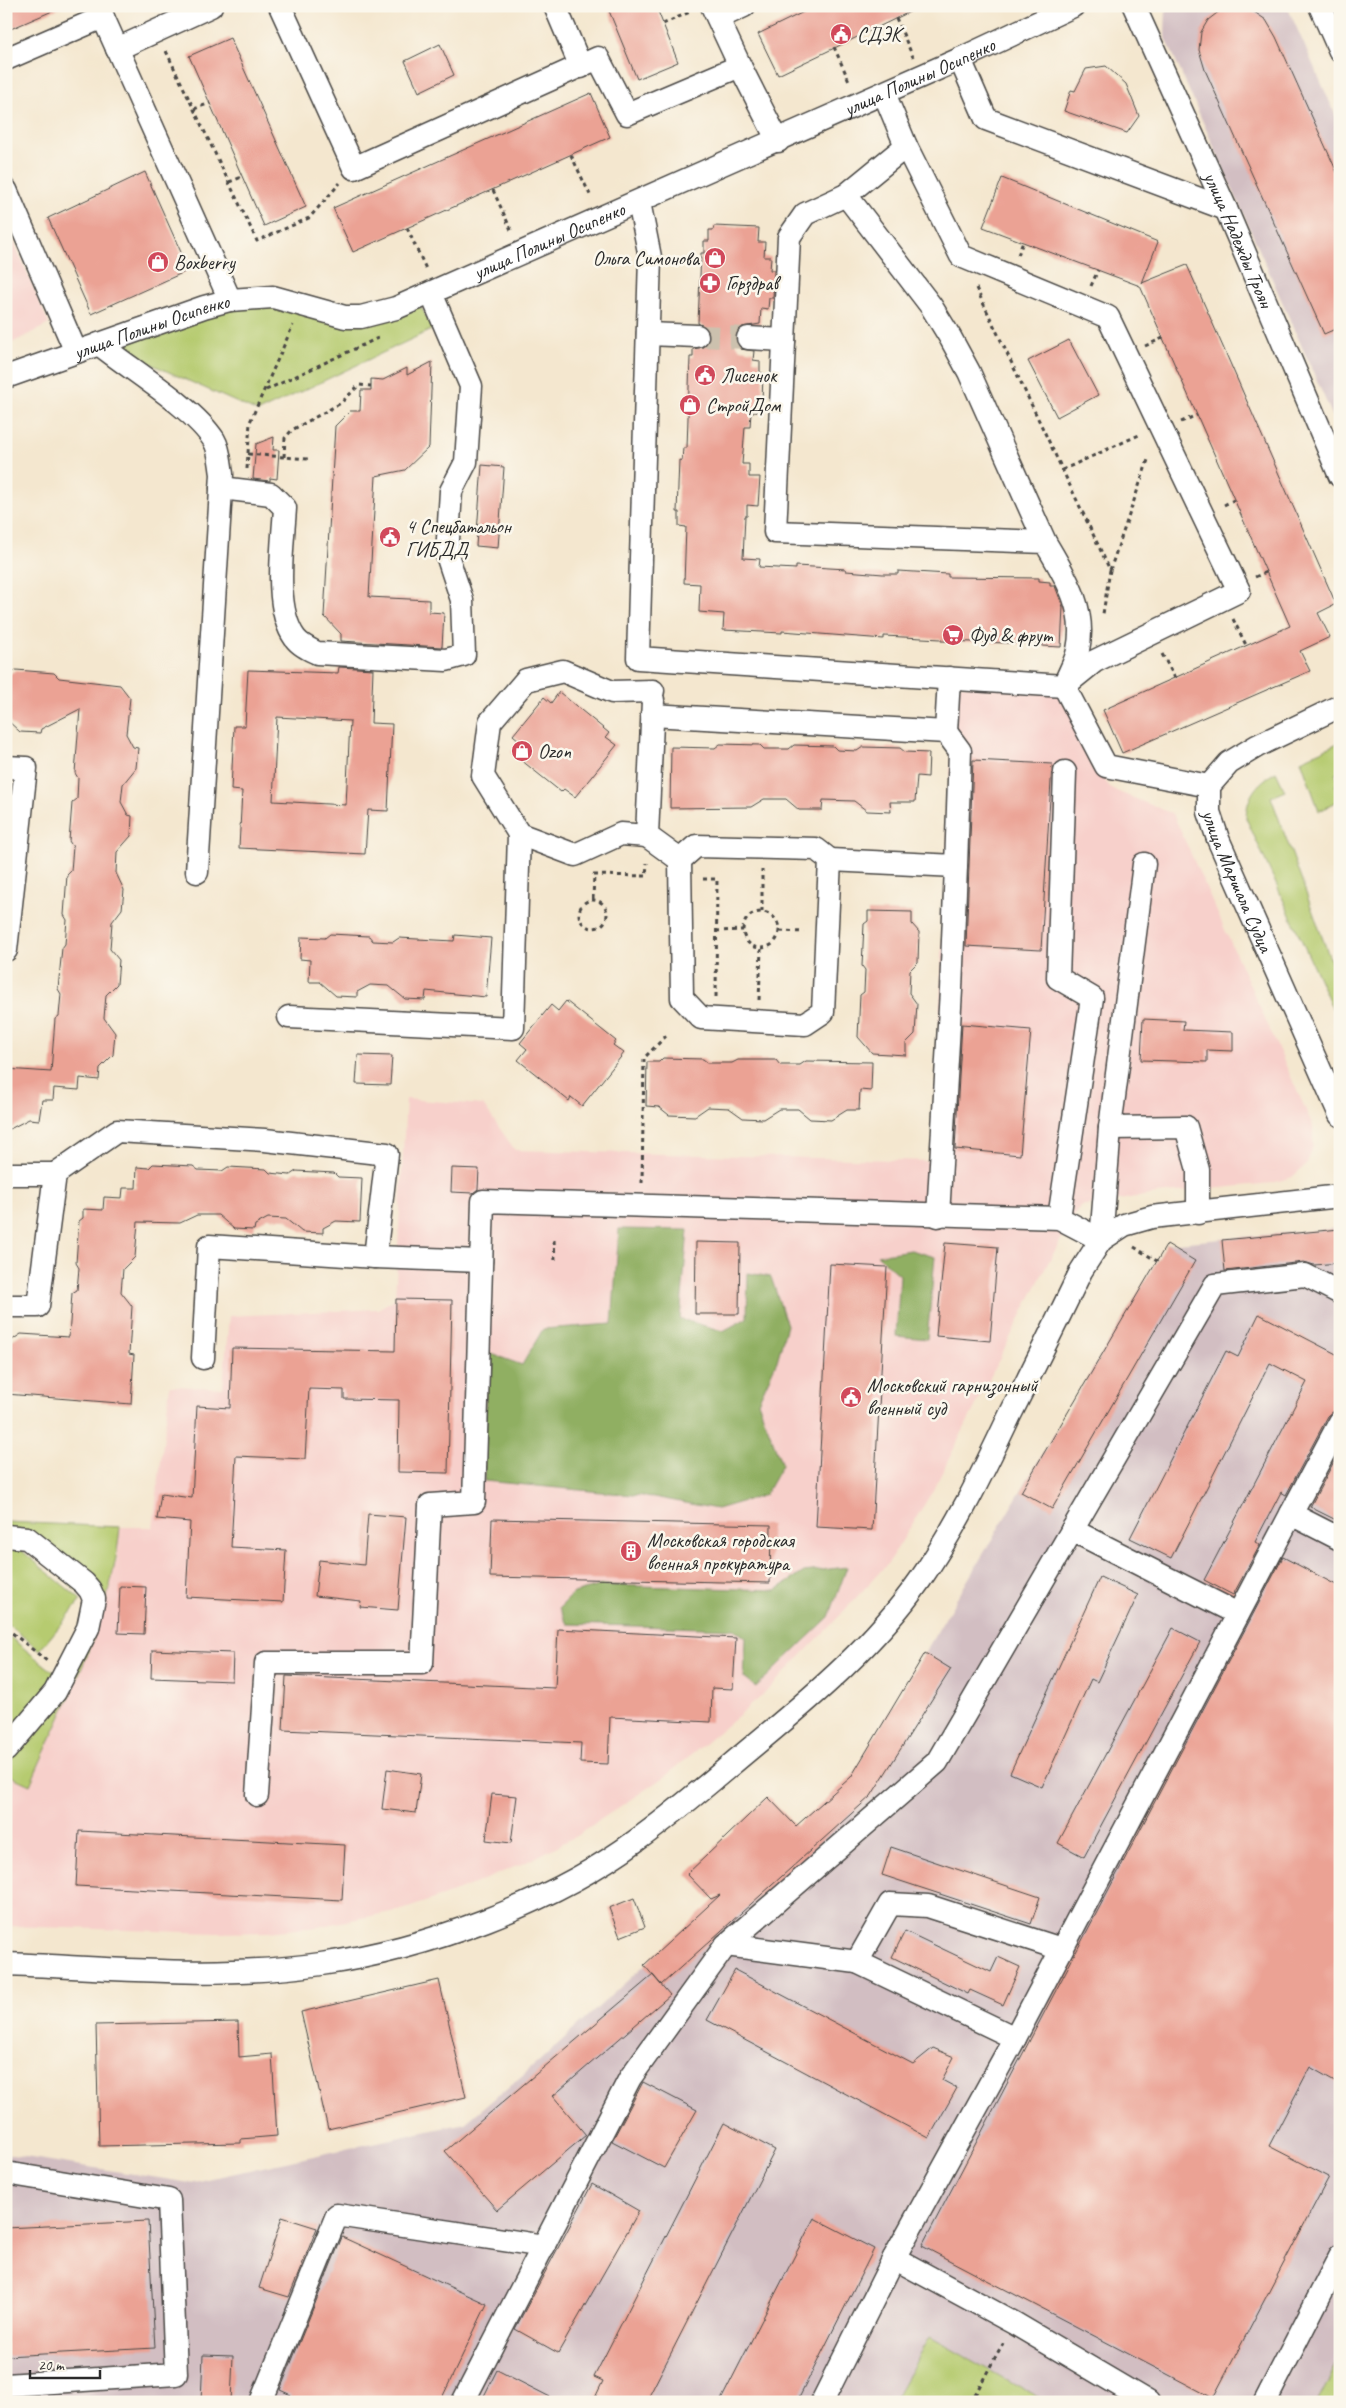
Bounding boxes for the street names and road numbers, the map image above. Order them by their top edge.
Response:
street label: улица Полины Осипенко [839,32,1000,122]
street label: улица Надежды Троян [1197,167,1279,313]
street label: улица Полины Осипенко [469,196,629,286]
street label: улица Полины Осипенко [69,289,233,365]
street label: улица Маршала Судца [1196,806,1279,958]

